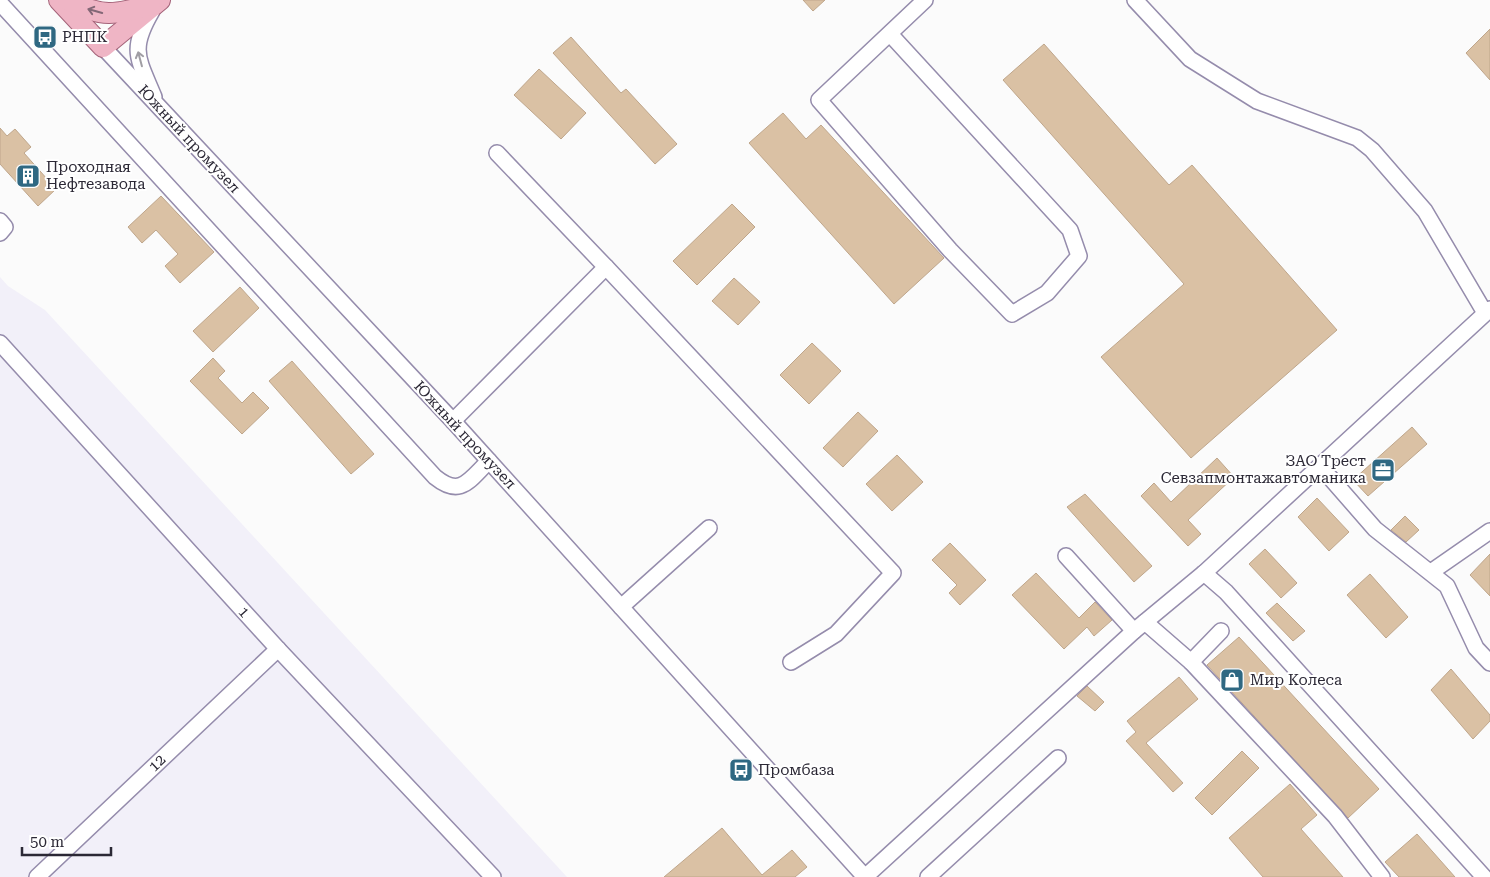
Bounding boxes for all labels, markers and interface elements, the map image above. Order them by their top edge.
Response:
one-way arrow [87,6,103,15]
bus stop icon: РНПК [32,24,58,50]
place label: РНПК [62,28,107,46]
one-way arrow [135,52,144,68]
street label: Южный промузел [134,81,244,197]
place label: Проходная Нефтезавода [46,158,145,193]
building icon: Проходная Нефтезавода [15,163,41,189]
street label: Южный промузел [410,377,520,493]
place label: ЗАО Трест Севзапмонтажавтоманика [1161,452,1366,487]
office icon: ЗАО Трест Севзапмонтажавтоманика [1370,457,1396,483]
street label: 1 [234,603,254,621]
shop icon: Мир Колеса [1219,667,1245,693]
place label: Мир Колеса [1250,671,1342,689]
street label: 12 [145,751,169,775]
bus stop icon: Промбаза [728,757,754,783]
place label: Промбаза [758,761,835,779]
scale bar [22,824,111,856]
text: 50 m [30,833,65,851]

